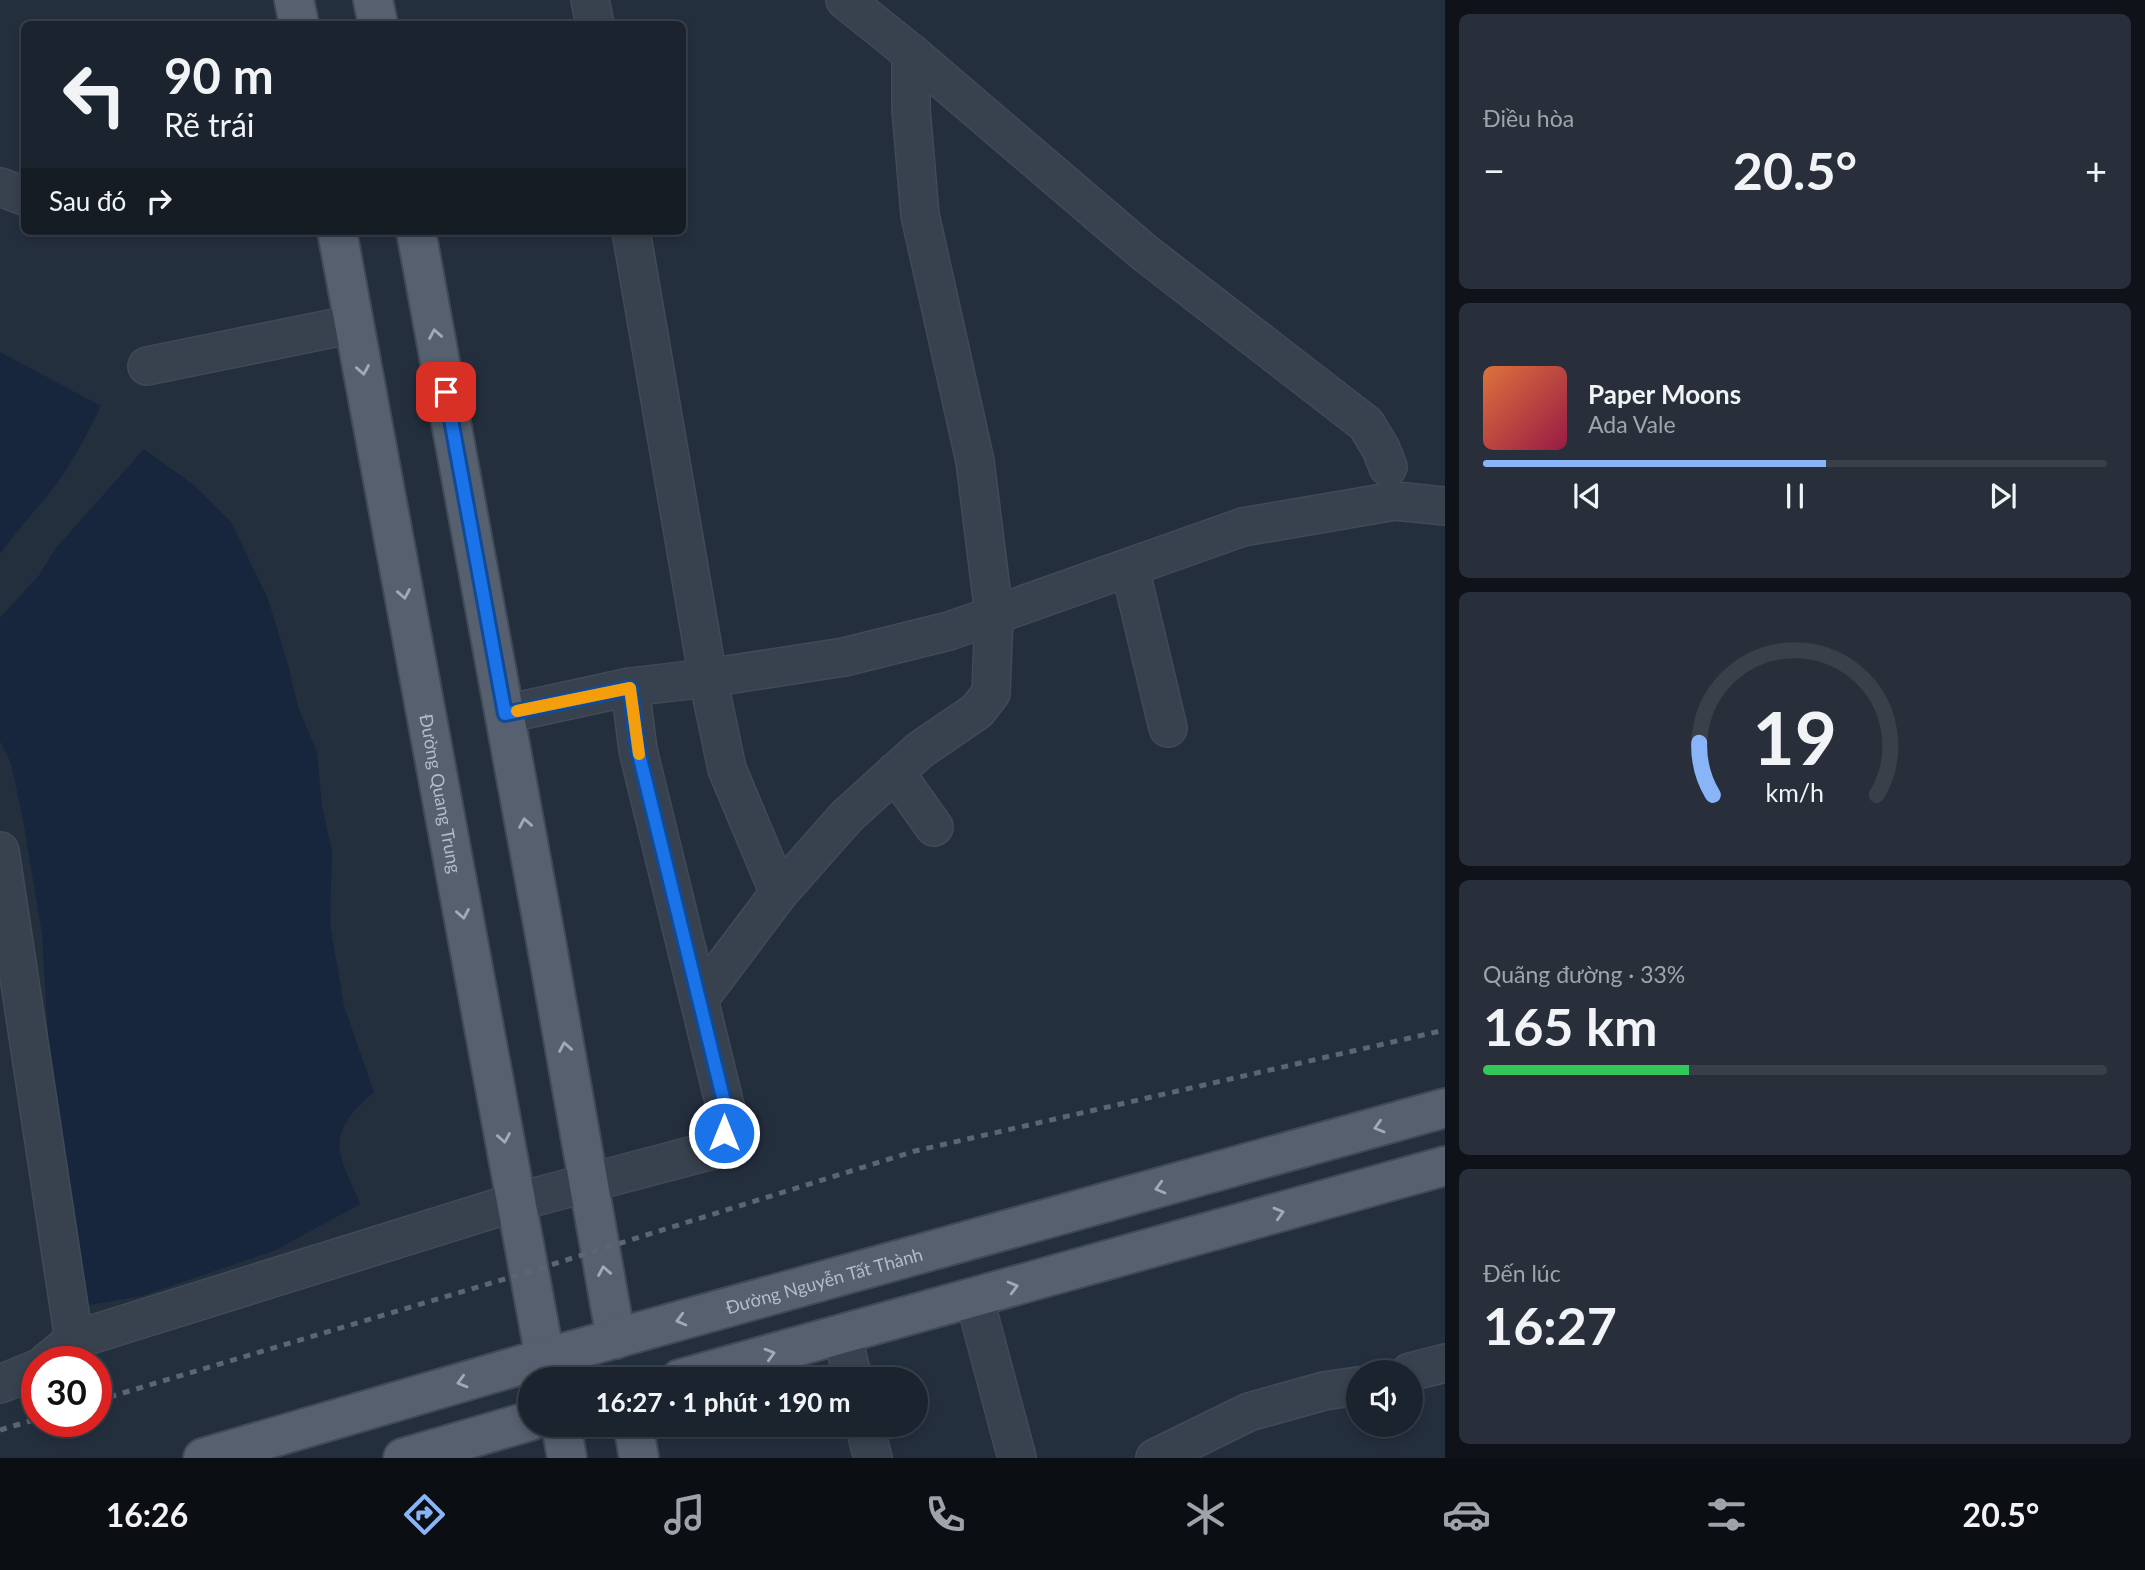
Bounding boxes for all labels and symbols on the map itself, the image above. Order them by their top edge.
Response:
one-way arrow [428,328,443,340]
pin [416,362,476,422]
one-way arrow [355,364,370,376]
one-way arrow [396,588,411,600]
street label: Đường Quang Trung [415,712,466,875]
one-way arrow [518,817,533,829]
one-way arrow [455,908,470,920]
one-way arrow [558,1041,573,1053]
position arrow [687,1096,761,1170]
one-way arrow [1373,1118,1385,1133]
one-way arrow [496,1132,511,1144]
one-way arrow [1154,1179,1166,1194]
one-way arrow [1273,1206,1285,1221]
street label: Đường Nguyễn Tất Thành [723,1243,925,1318]
one-way arrow [597,1265,612,1277]
one-way arrow [1006,1280,1018,1295]
one-way arrow [675,1312,687,1327]
speed limit sign: 30 [21,1346,112,1437]
one-way arrow [764,1348,776,1362]
one-way arrow [456,1374,468,1389]

